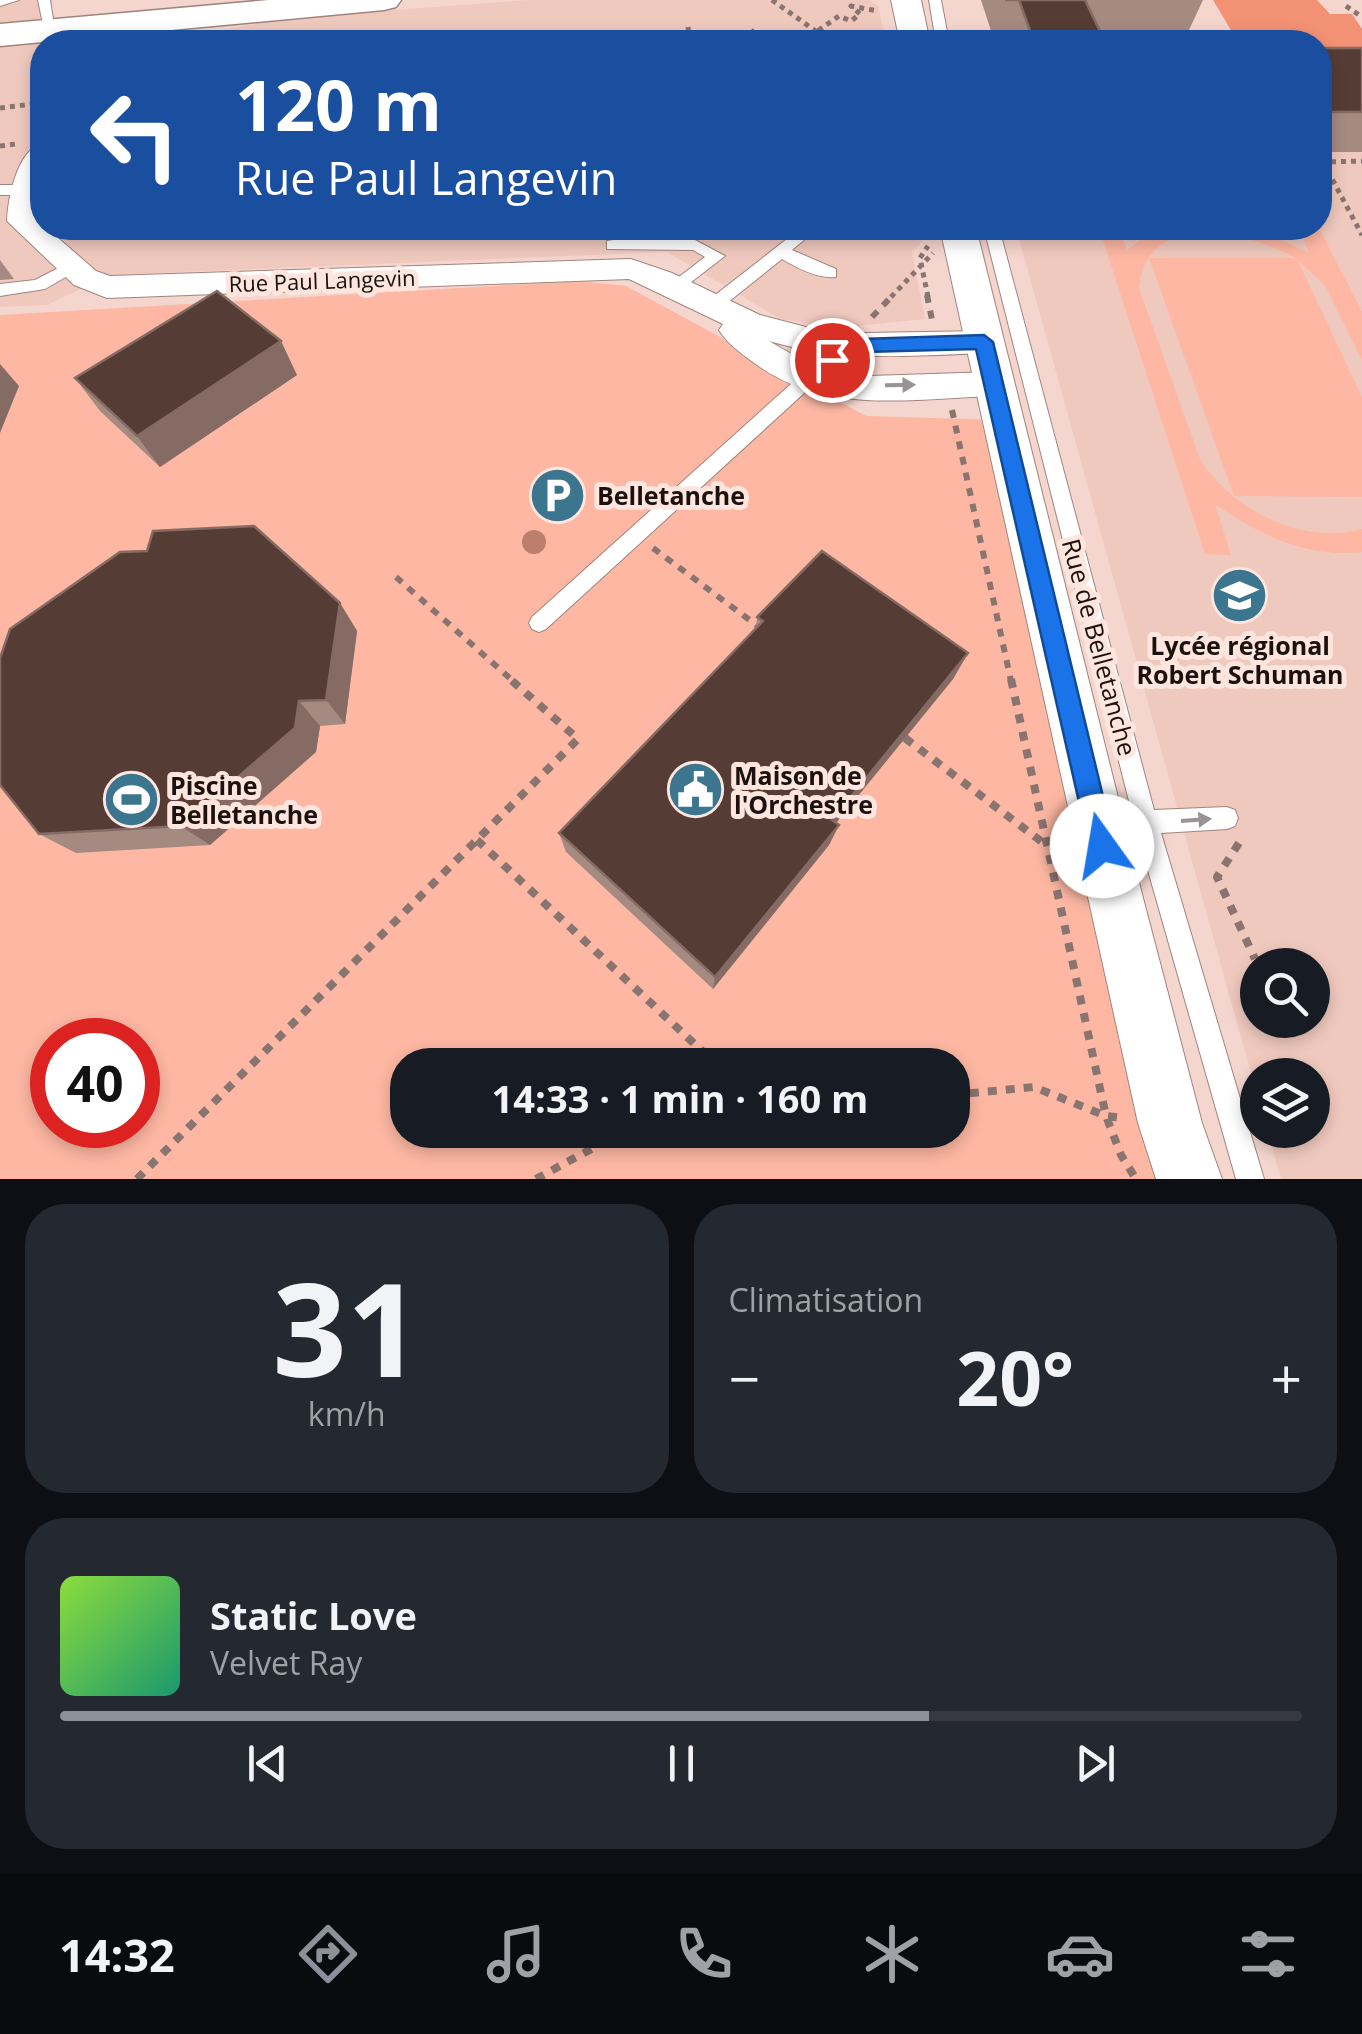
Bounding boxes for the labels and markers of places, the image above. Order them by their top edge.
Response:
pin [790,318,875,403]
parking icon: Belletanche [528,465,588,525]
place label: Belletanche [597,478,745,512]
school or university icon: Lycée régional Robert Schuman [1210,566,1270,626]
place label: Lycée régional Robert Schuman [1137,628,1343,691]
place label: Maison de l'Orchestre [734,758,873,821]
public building icon: Maison de l'Orchestre [665,759,725,819]
place label: Piscine Belletanche [170,768,318,831]
sports icon: Piscine Belletanche [101,769,161,829]

